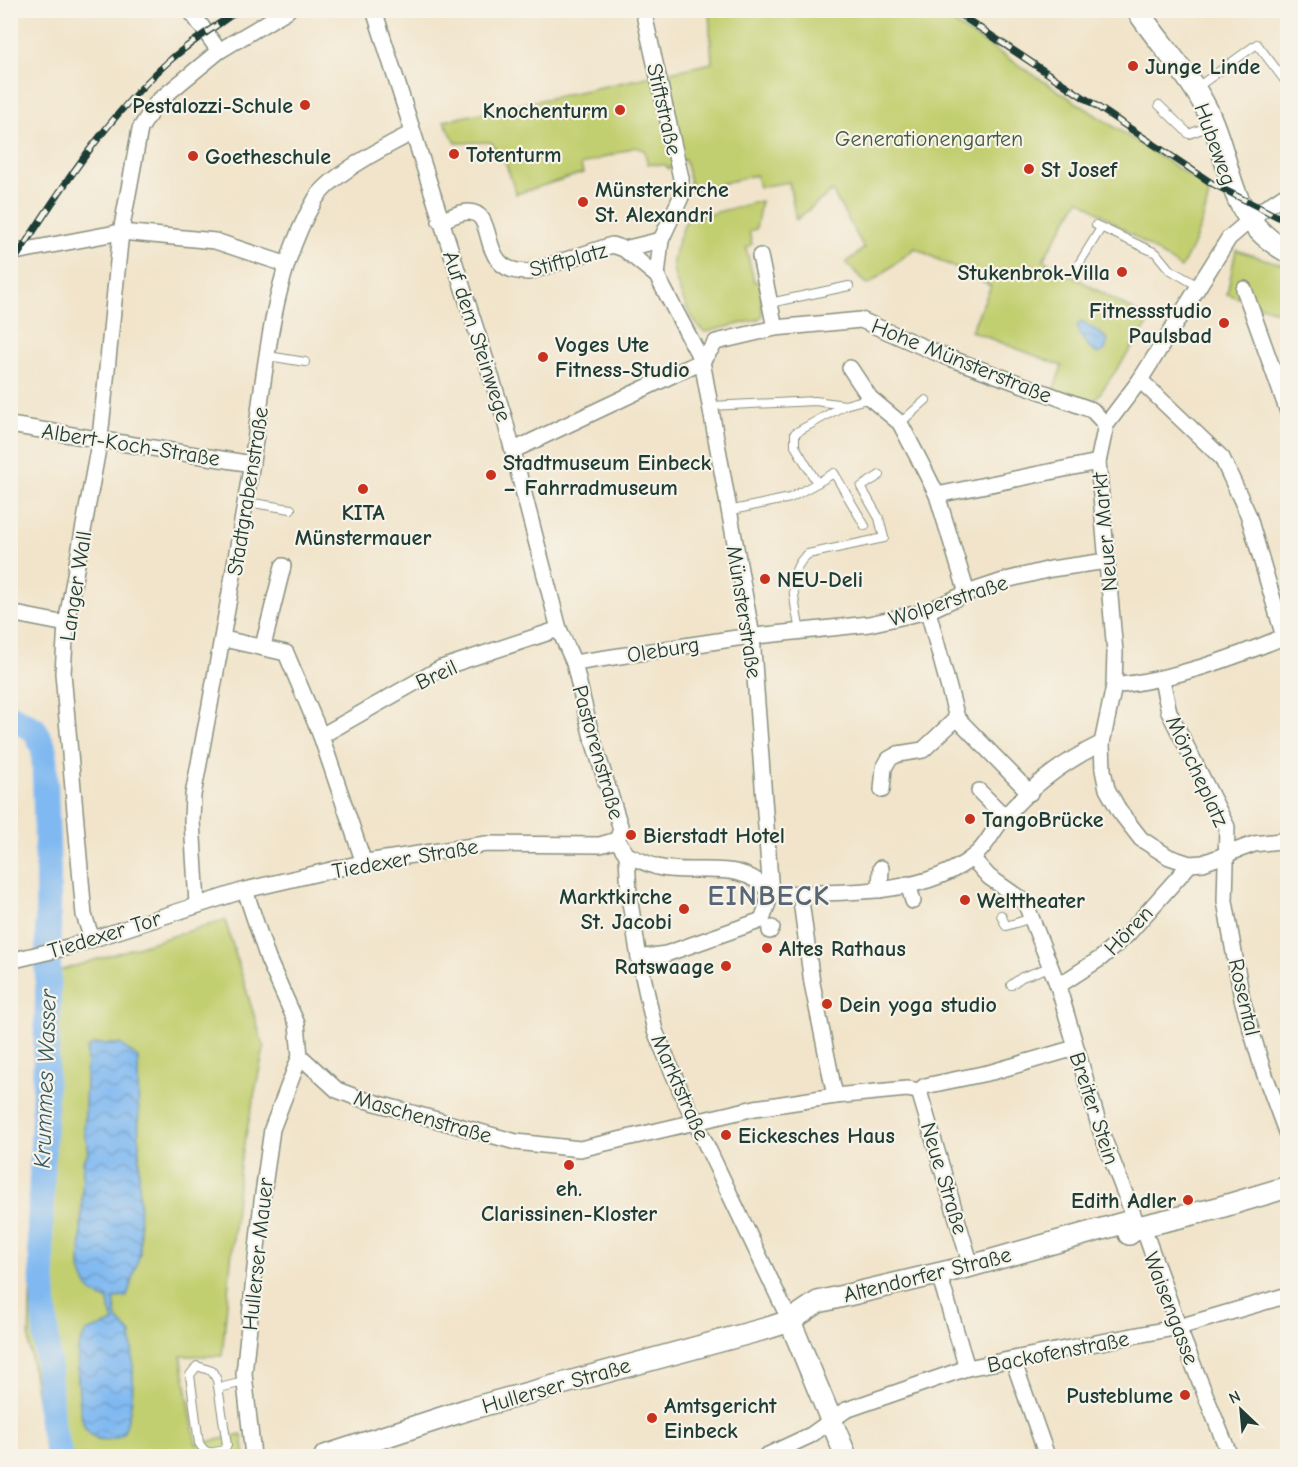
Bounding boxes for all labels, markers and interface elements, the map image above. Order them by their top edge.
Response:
place label: Junge Linde [1145,54,1260,80]
marker: Junge Linde [1126,59,1140,73]
street label: Stiftstraße [641,61,687,158]
place label: Pestalozzi-Schule [132,93,293,119]
marker: Pestalozzi-Schule [298,98,312,112]
place label: Knochenturm [483,98,608,124]
street label: Hubeweg [1188,100,1242,189]
marker: Knochenturm [613,103,627,117]
park label: Generationengarten [835,126,1023,152]
place label: Totenturm [466,142,561,168]
place label: Goetheschule [205,144,331,170]
marker: Totenturm [447,147,461,161]
marker: Goetheschule [186,149,200,163]
place label: St Josef [1041,157,1118,183]
marker: St Josef [1022,162,1036,176]
place label: Münsterkirche St. Alexandri [595,177,729,228]
marker: Münsterkirche St. Alexandri [576,195,590,209]
street label: Stiftplatz [526,237,610,283]
street label: Auf dem Steinwege [437,248,517,425]
place label: Stukenbrok-Villa [958,260,1110,286]
marker: Stukenbrok-Villa [1115,265,1129,279]
place label: Fitnessstudio Paulsbad [1089,298,1212,349]
street label: Hohe Münsterstraße [868,313,1055,409]
marker: Fitnessstudio Paulsbad [1217,316,1231,330]
place label: Voges Ute Fitness-Studio [555,332,690,383]
marker: Voges Ute Fitness-Studio [536,350,550,364]
street label: Stadtgrabenstraße [222,405,274,577]
street label: Albert-Koch-Straße [40,418,222,472]
place label: Stadtmuseum Einbeck – Fahrradmuseum [503,450,711,501]
marker: Stadtmuseum Einbeck – Fahrradmuseum [484,468,498,482]
street label: Neuer Markt [1087,471,1123,592]
marker: KITA Münstermauer [356,482,370,496]
place label: KITA Münstermauer [295,500,431,551]
street label: Langer Wall [54,529,98,643]
street label: Münsterstraße [721,544,767,680]
place label: NEU-Deli [777,567,863,593]
street label: Wolperstraße [885,569,1011,632]
marker: NEU-Deli [758,572,772,586]
street label: Oleburg [625,631,701,669]
street label: Breil [412,654,461,696]
street label: Pastorenstraße [566,682,630,822]
street label: Möncheplatz [1160,712,1234,831]
place label: TangoBrücke [982,807,1104,833]
marker: TangoBrücke [963,812,977,826]
place label: Bierstadt Hotel [643,823,785,849]
marker: Bierstadt Hotel [624,828,638,842]
street label: Tiedexer Straße [330,833,480,885]
district label: EINBECK [707,880,831,912]
place label: Marktkirche St. Jacobi [559,884,672,935]
place label: Welttheater [977,888,1085,914]
marker: Welttheater [958,893,972,907]
street label: Hören [1099,900,1159,961]
marker: Marktkirche St. Jacobi [677,902,691,916]
street label: Tiedexer Tor [45,905,164,964]
place label: Altes Rathaus [779,936,906,962]
marker: Altes Rathaus [760,941,774,955]
place label: Ratswaage [615,954,714,980]
street label: Rosental [1223,956,1266,1038]
marker: Ratswaage [719,959,733,973]
water label: Krummes Wasser [28,988,62,1169]
place label: Dein yoga studio [839,992,997,1018]
marker: Dein yoga studio [820,997,834,1011]
street label: Marktstraße [645,1030,715,1144]
street label: Breiter Stein [1064,1049,1124,1168]
street label: Maschenstraße [351,1085,495,1149]
street label: Neue Straße [915,1119,973,1237]
place label: Eickesches Haus [738,1123,895,1149]
marker: Eickesches Haus [719,1128,733,1142]
marker: eh. Clarissinen-Kloster [562,1158,576,1172]
street label: Hullerser Mauer [237,1176,279,1332]
place label: eh. Clarissinen-Kloster [481,1176,657,1227]
place label: Edith Adler [1071,1188,1176,1214]
marker: Edith Adler [1181,1193,1195,1207]
street label: Altendorfer Straße [841,1242,1014,1308]
street label: Waisengasse [1138,1248,1204,1368]
street label: Backofenstraße [985,1325,1131,1378]
street label: Hullerser Straße [479,1352,634,1420]
north arrow [1211,1380,1271,1440]
place label: Pusteblume [1066,1383,1173,1409]
text: N [1226,1387,1243,1408]
marker: Pusteblume [1178,1388,1192,1402]
place label: Amtsgericht Einbeck [664,1393,777,1444]
marker: Amtsgericht Einbeck [645,1411,659,1425]

